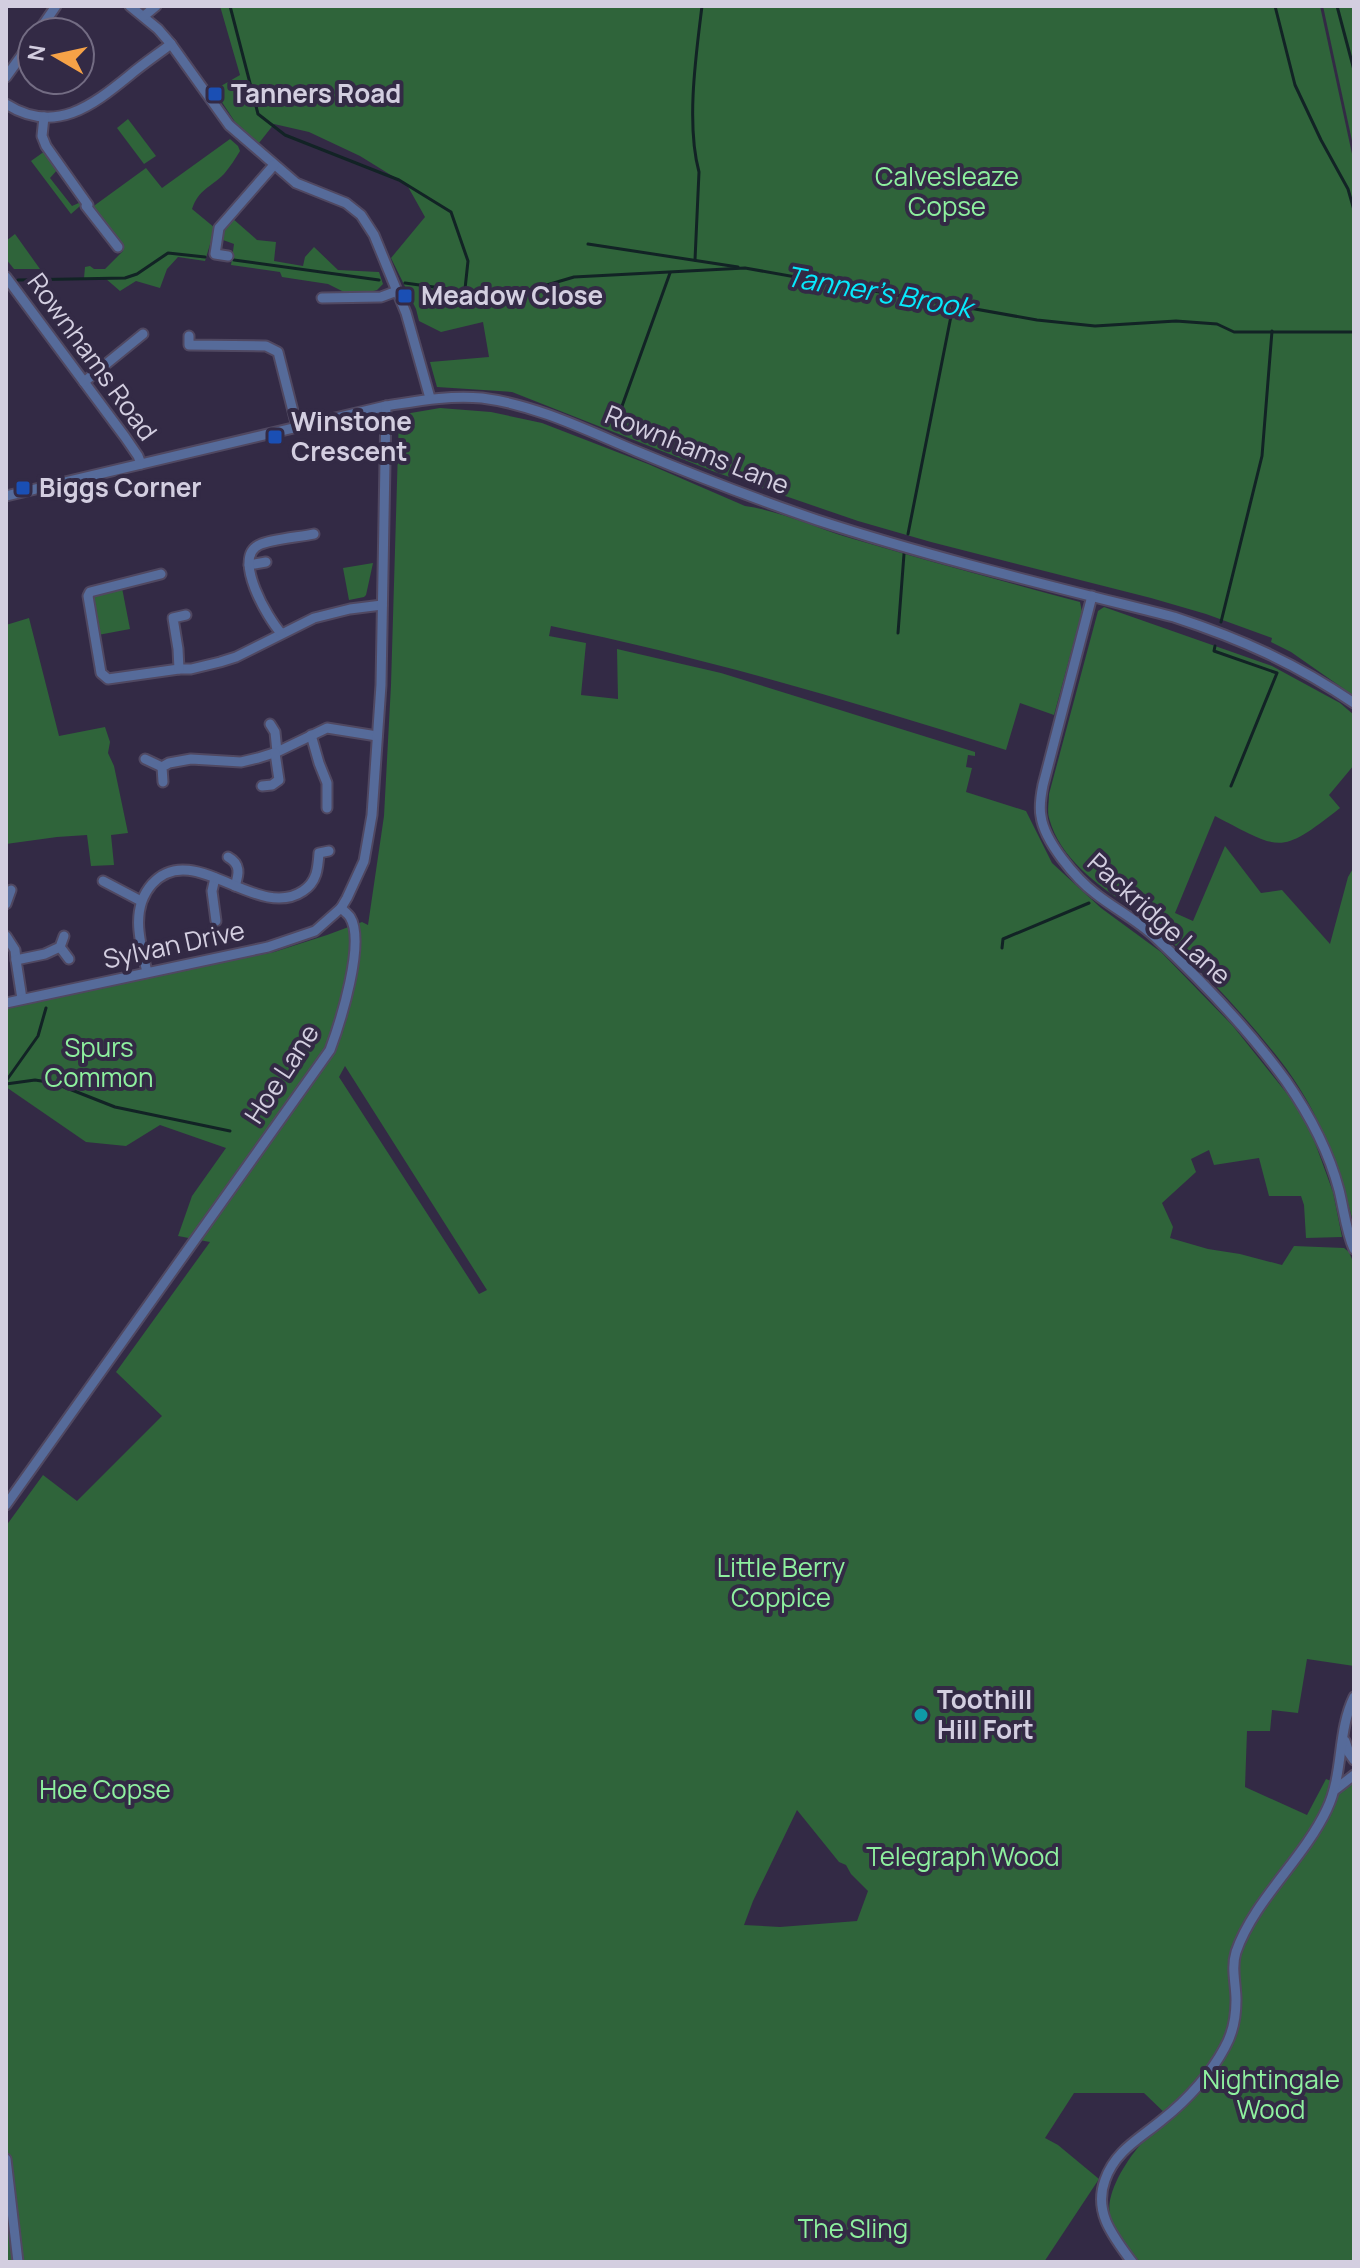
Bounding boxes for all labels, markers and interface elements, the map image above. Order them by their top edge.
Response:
north arrow [16,16,96,96]
text: N [20,43,52,63]
place label: Tanners Road [231,75,401,111]
marker: Tanners Road [206,85,224,103]
park label: Calvesleaze Copse [875,158,1019,224]
water label: Tanner's Brook [783,256,979,327]
street label: Rownhams Road [20,265,166,448]
place label: Meadow Close [421,277,603,313]
marker: Meadow Close [396,287,414,305]
street label: Rownhams Lane [600,396,795,502]
place label: Winstone Crescent [291,403,412,469]
marker: Winstone Crescent [266,428,284,446]
place label: Biggs Corner [39,469,202,505]
marker: Biggs Corner [14,479,32,497]
street label: Packridge Lane [1080,844,1239,992]
street label: Sylvan Drive [100,911,248,977]
street label: Hoe Lane [236,1017,327,1130]
park label: Spurs Common [45,1029,153,1095]
park label: Little Berry Coppice [717,1549,846,1615]
place label: Toothill Hill Fort [937,1681,1034,1747]
marker: Toothill Hill Fort [912,1706,930,1724]
park label: Hoe Copse [39,1771,171,1807]
park label: Telegraph Wood [866,1838,1060,1874]
park label: Nightingale Wood [1202,2061,1340,2127]
park label: The Sling [798,2210,908,2246]

